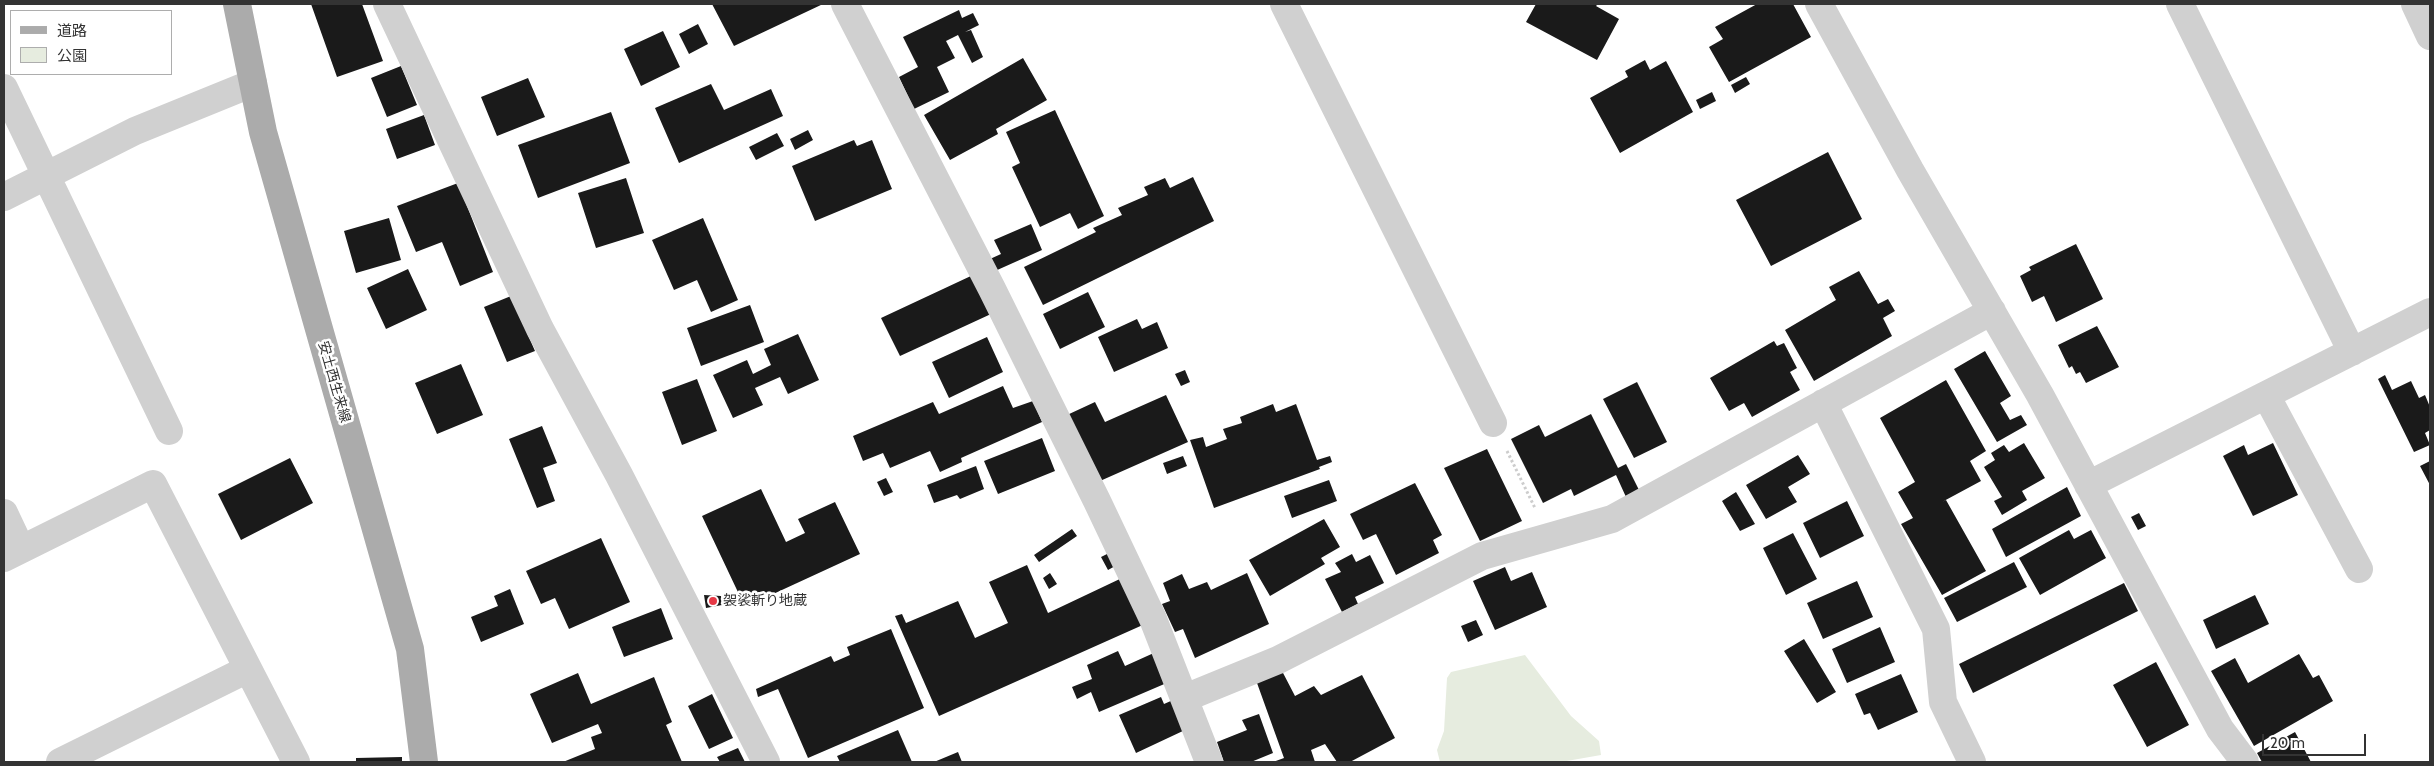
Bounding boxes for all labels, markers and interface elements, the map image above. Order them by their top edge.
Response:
legend [10,10,172,75]
text: 道路 [57,22,87,40]
text: 公園 [57,47,87,65]
street label: 安土西生来線 [314,339,354,425]
place label: 袈裟斬り地蔵 [723,593,807,609]
marker: 袈裟斬り地蔵 [707,595,719,607]
scale bar [2264,724,2368,756]
text: 20 m [2270,734,2305,752]

